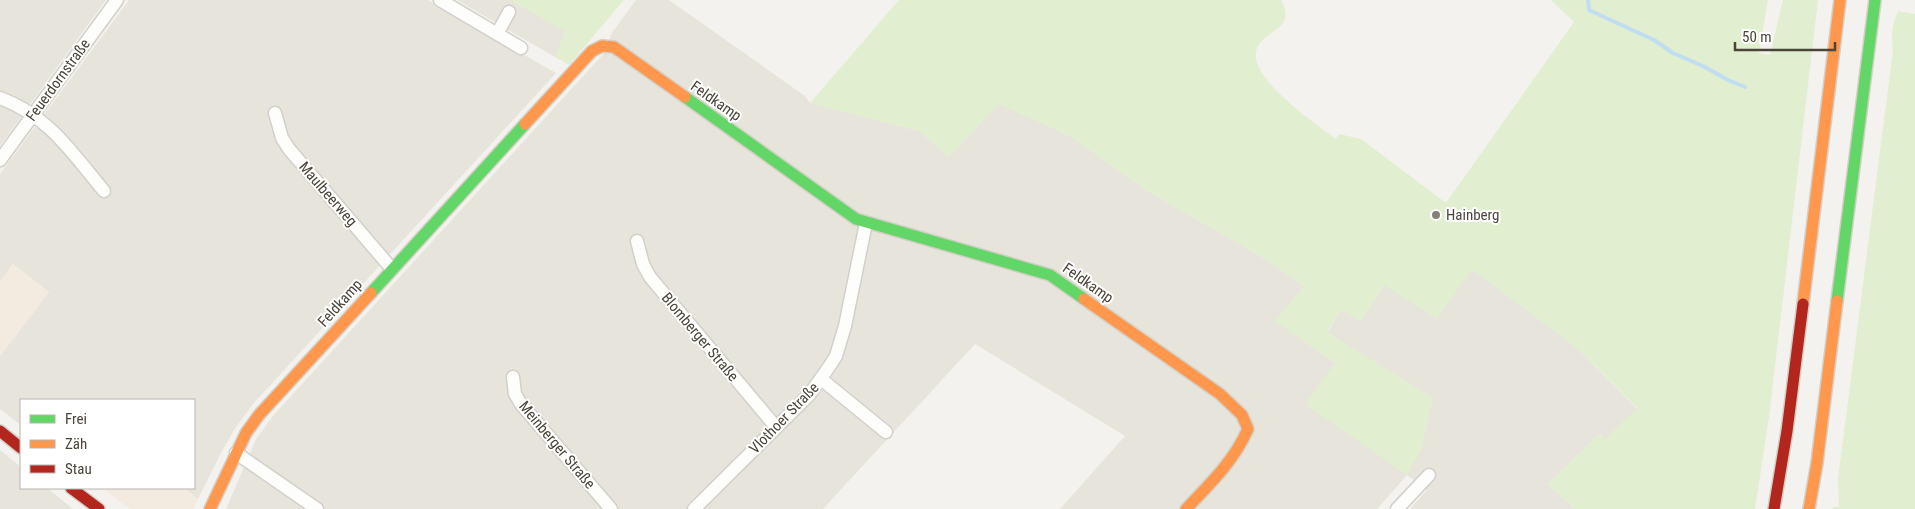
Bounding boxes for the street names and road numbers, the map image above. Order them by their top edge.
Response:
street label: Feuerdornstraße [22,35,94,125]
street label: Feldkamp [687,77,745,125]
street label: Maulbeerweg [295,158,361,230]
street label: Feldkamp [1059,259,1117,307]
street label: Feldkamp [314,276,366,330]
street label: Blomberger Straße [658,289,742,385]
street label: Vlothoer Straße [746,379,822,457]
street label: Meinberger Straße [515,397,599,493]

